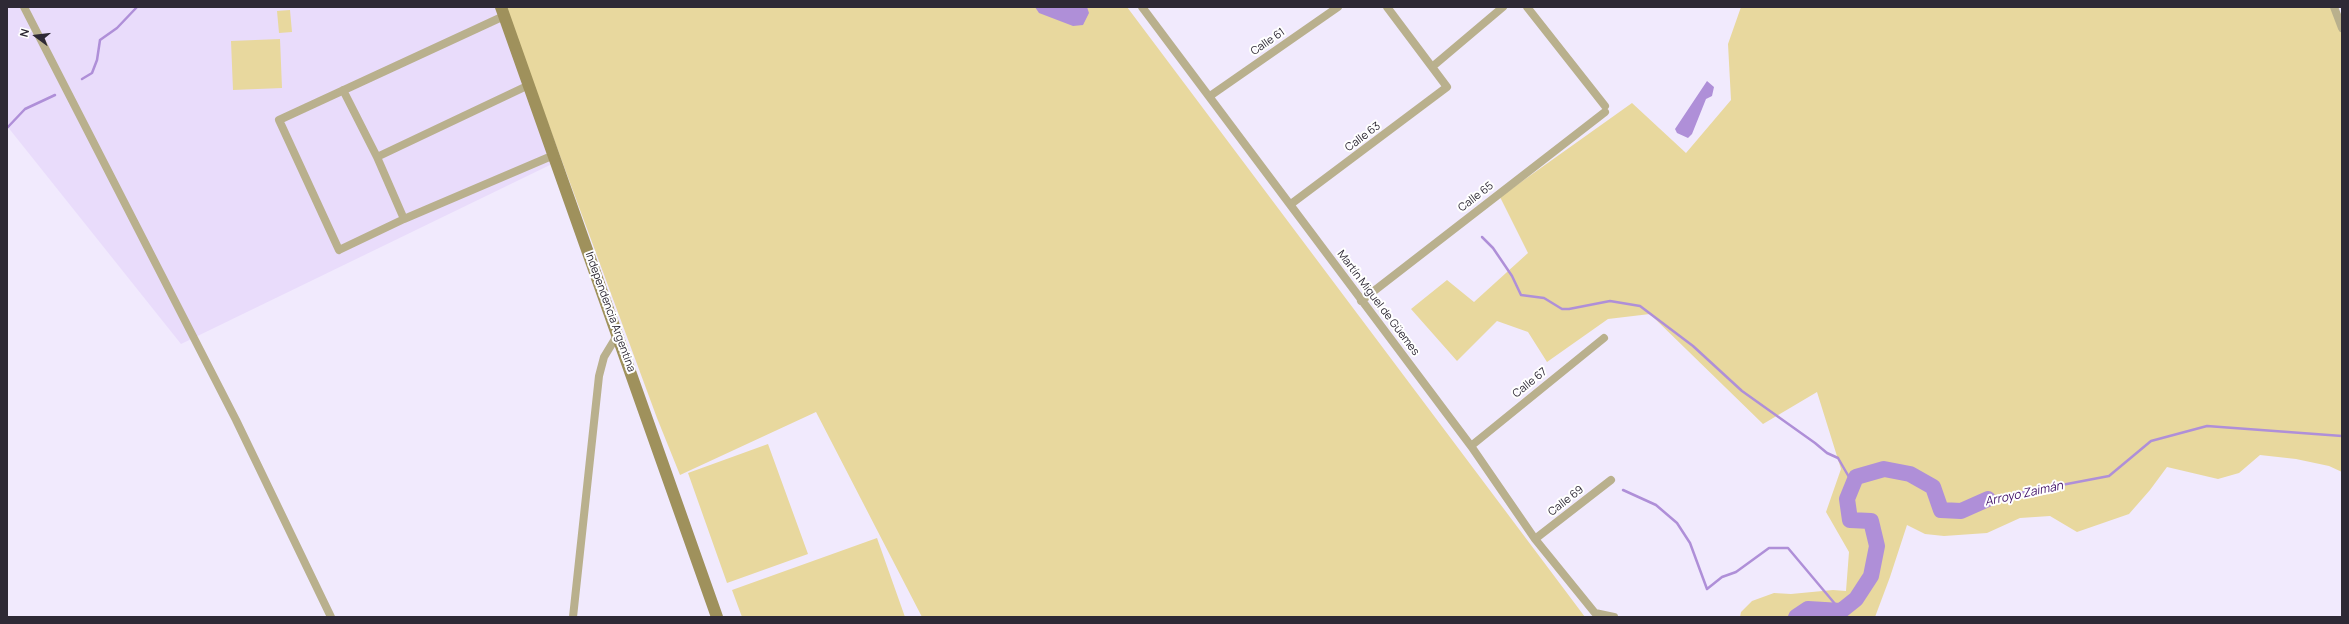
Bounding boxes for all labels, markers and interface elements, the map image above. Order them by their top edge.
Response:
north arrow [16,16,56,56]
street label: Calle 61 [1248,25,1288,59]
text: N [16,27,32,39]
street label: Calle 63 [1343,119,1383,155]
street label: Calle 65 [1456,179,1496,215]
street label: Martín Miguel de Güemes [1334,248,1422,358]
street label: Independencia Argentina [582,250,638,374]
street label: Calle 67 [1510,365,1550,401]
water label: Arroyo Zaimán [1984,479,2064,509]
street label: Calle 69 [1546,483,1586,519]

